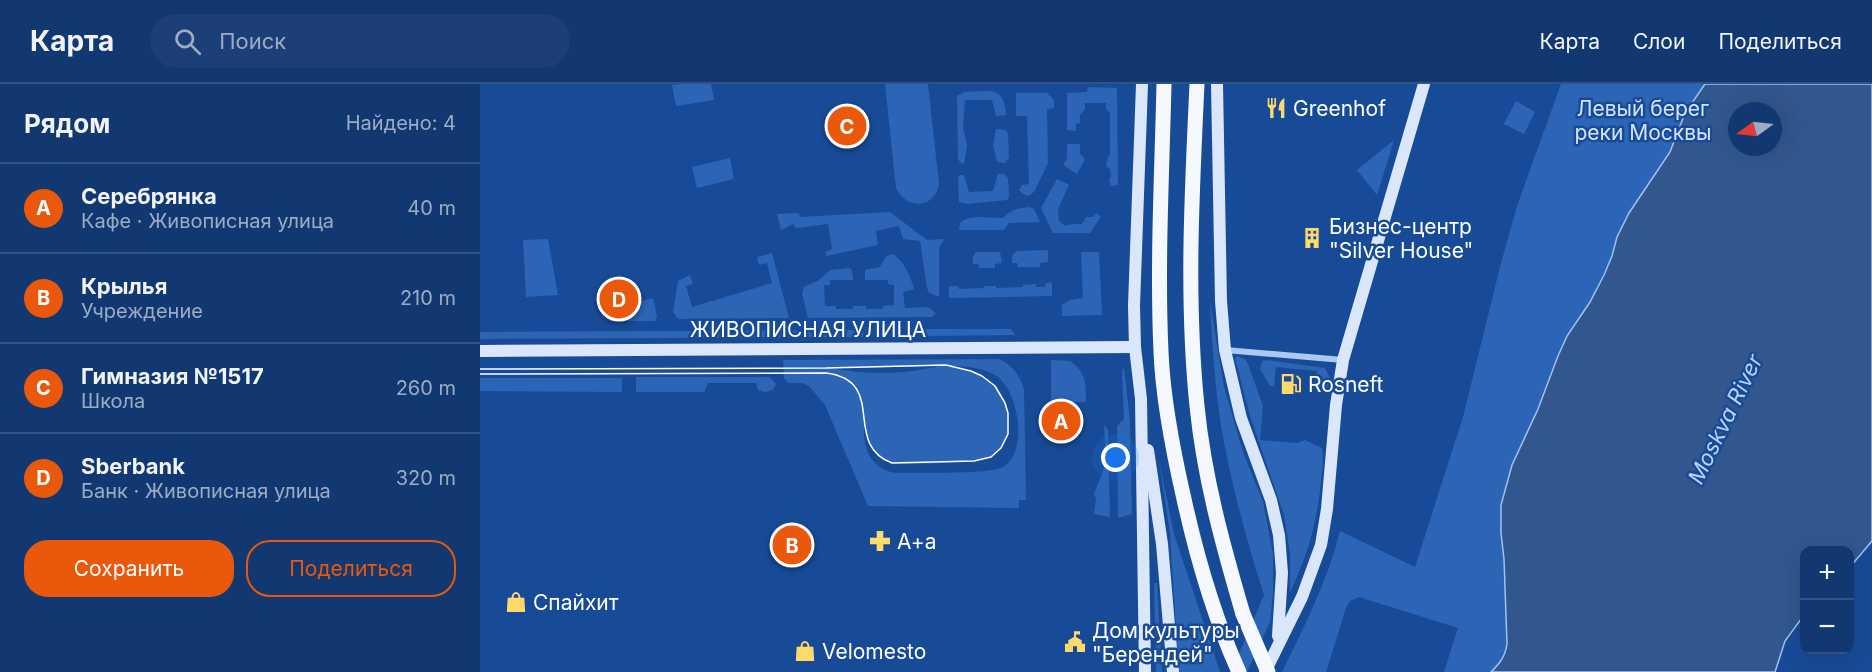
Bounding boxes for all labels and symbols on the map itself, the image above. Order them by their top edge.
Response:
restaurant icon: Greenhof [1264,96,1288,120]
place label: Greenhof [1293,96,1386,121]
park label: Левый берег реки Москвы [1574,96,1712,145]
north arrow [1728,102,1782,156]
pin: C [828,104,866,148]
place label: Бизнес-центр "Silver House" [1329,214,1473,263]
building icon: Бизнес-центр "Silver House" [1300,226,1324,250]
pin: D [600,276,638,322]
street label: ЖИВОПИСНАЯ УЛИЦА [690,317,926,342]
water label: Moskva River [1682,349,1768,488]
fuel station icon: Rosneft [1279,372,1303,396]
place label: Rosneft [1308,372,1384,397]
pin: A [1042,398,1080,444]
your location [1101,443,1130,472]
pin: B [772,522,812,568]
pharmacy icon: А+а [868,529,892,553]
place label: А+а [897,529,936,554]
shop icon: Спайхит [504,590,528,614]
place label: Спайхит [533,590,619,615]
place label: Дом культуры "Берендей" [1092,618,1240,667]
public building icon: Дом культуры "Берендей" [1063,630,1087,654]
shop icon: Velomesto [793,639,817,663]
place label: Velomesto [822,639,926,664]

